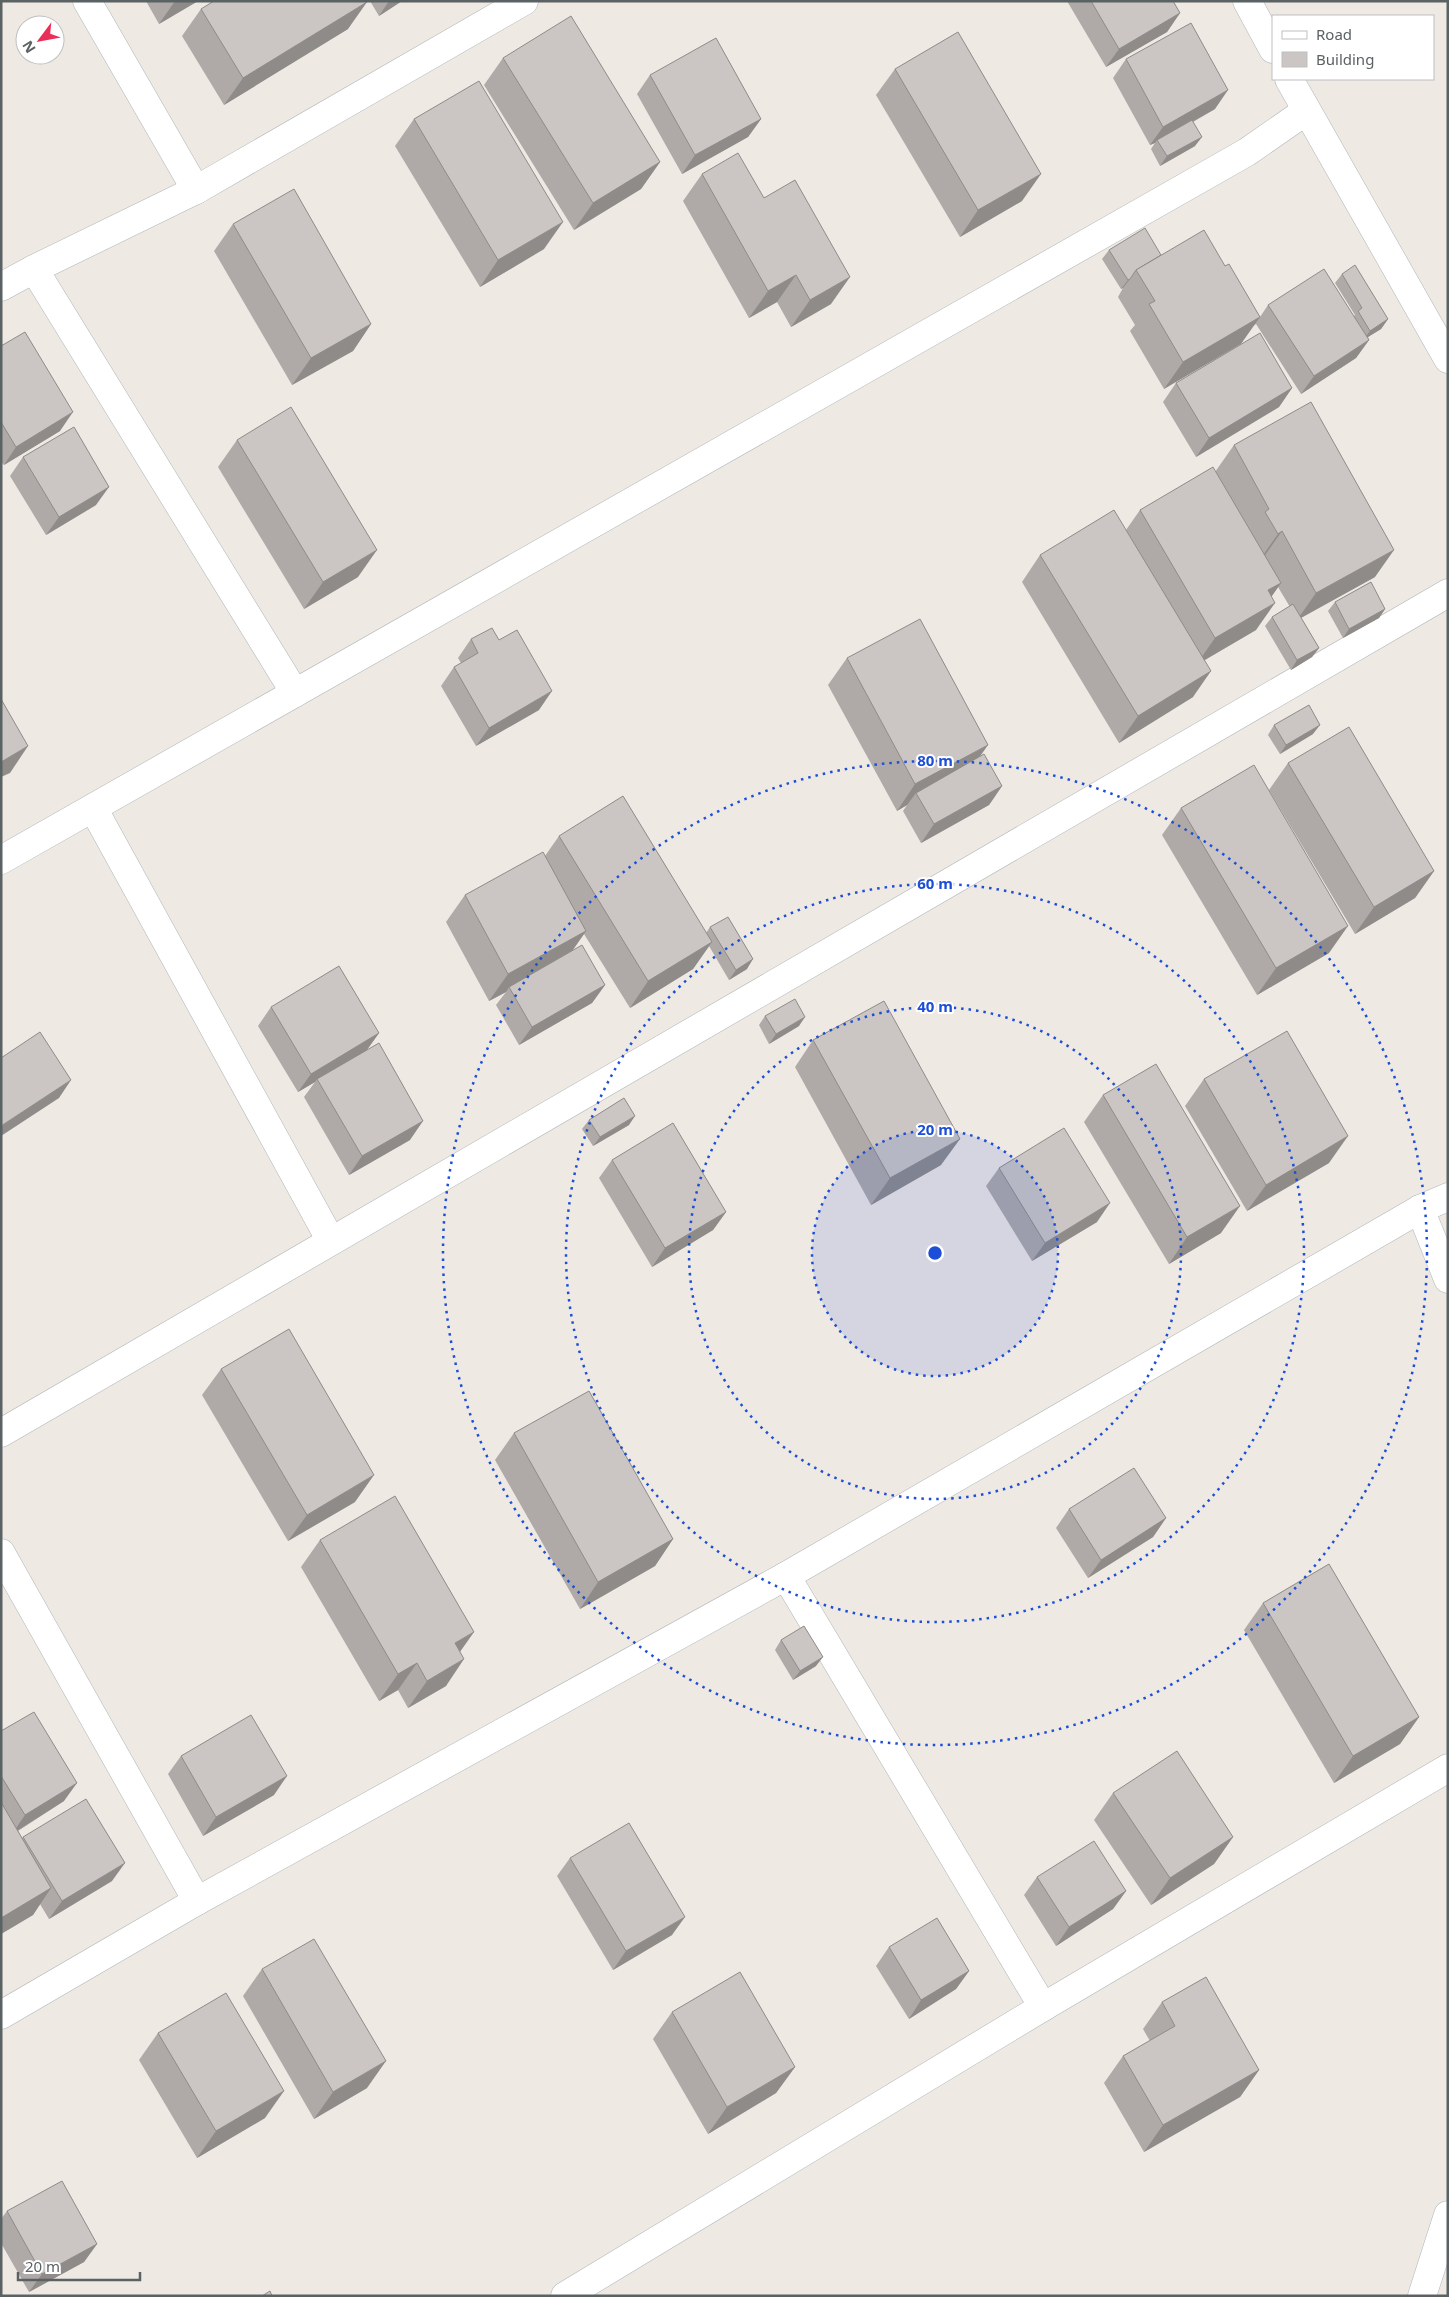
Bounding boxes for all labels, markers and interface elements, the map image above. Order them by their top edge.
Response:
north arrow [15,15,65,65]
legend [1272,15,1434,80]
text: Road [1316,24,1352,44]
text: N [17,37,40,57]
text: Building [1316,49,1374,69]
text: 80 m [917,750,953,770]
text: 60 m [917,873,953,893]
text: 40 m [917,996,953,1016]
text: 20 m [917,1119,953,1139]
centre of rings [926,1244,944,1262]
scale bar [18,2250,140,2282]
text: 20 m [25,2256,60,2276]

